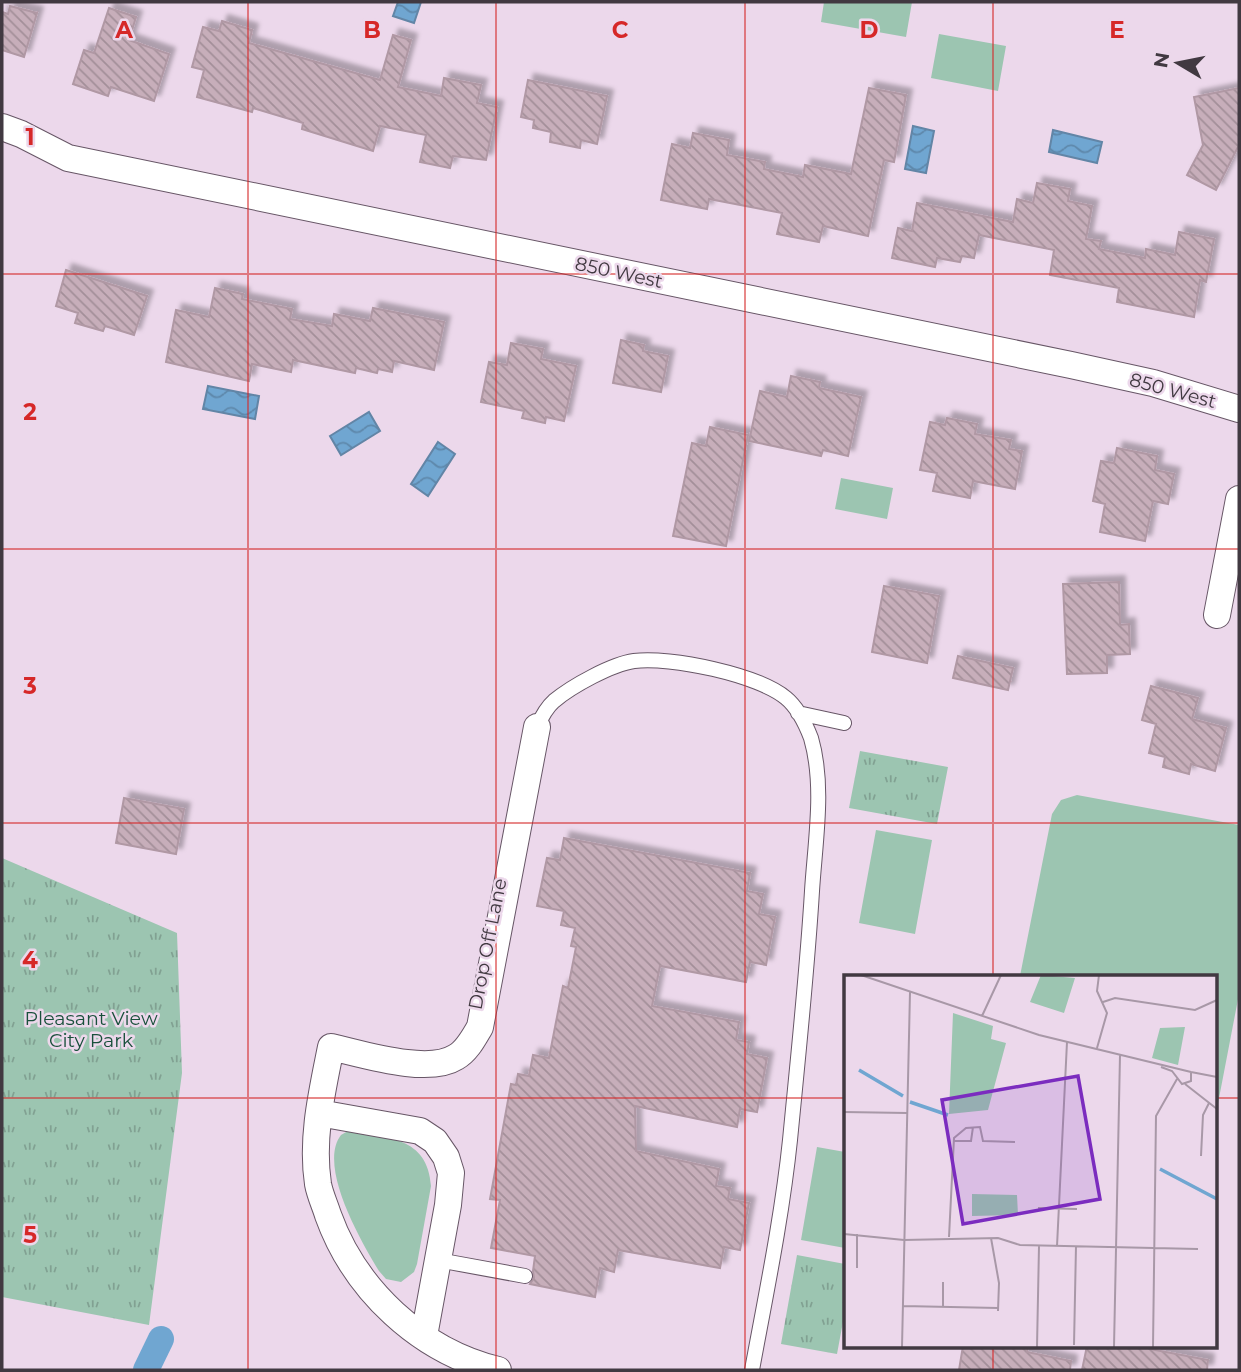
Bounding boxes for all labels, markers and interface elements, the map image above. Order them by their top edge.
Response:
text: A [114,16,133,44]
text: B [363,16,381,44]
text: C [612,16,629,44]
text: D [860,16,879,44]
text: E [1109,16,1125,44]
north arrow [1143,28,1213,98]
text: N [1149,51,1174,70]
text: 1 [25,123,35,151]
street label: 850 West [573,252,665,293]
street label: 850 West [1127,368,1219,413]
text: 2 [23,398,37,426]
text: 3 [22,672,37,700]
street label: Drop Off Lane [463,876,512,1012]
text: 4 [22,946,38,974]
inset map [844,975,1216,1348]
park label: Pleasant View City Park [24,1007,158,1052]
text: 5 [23,1221,37,1249]

